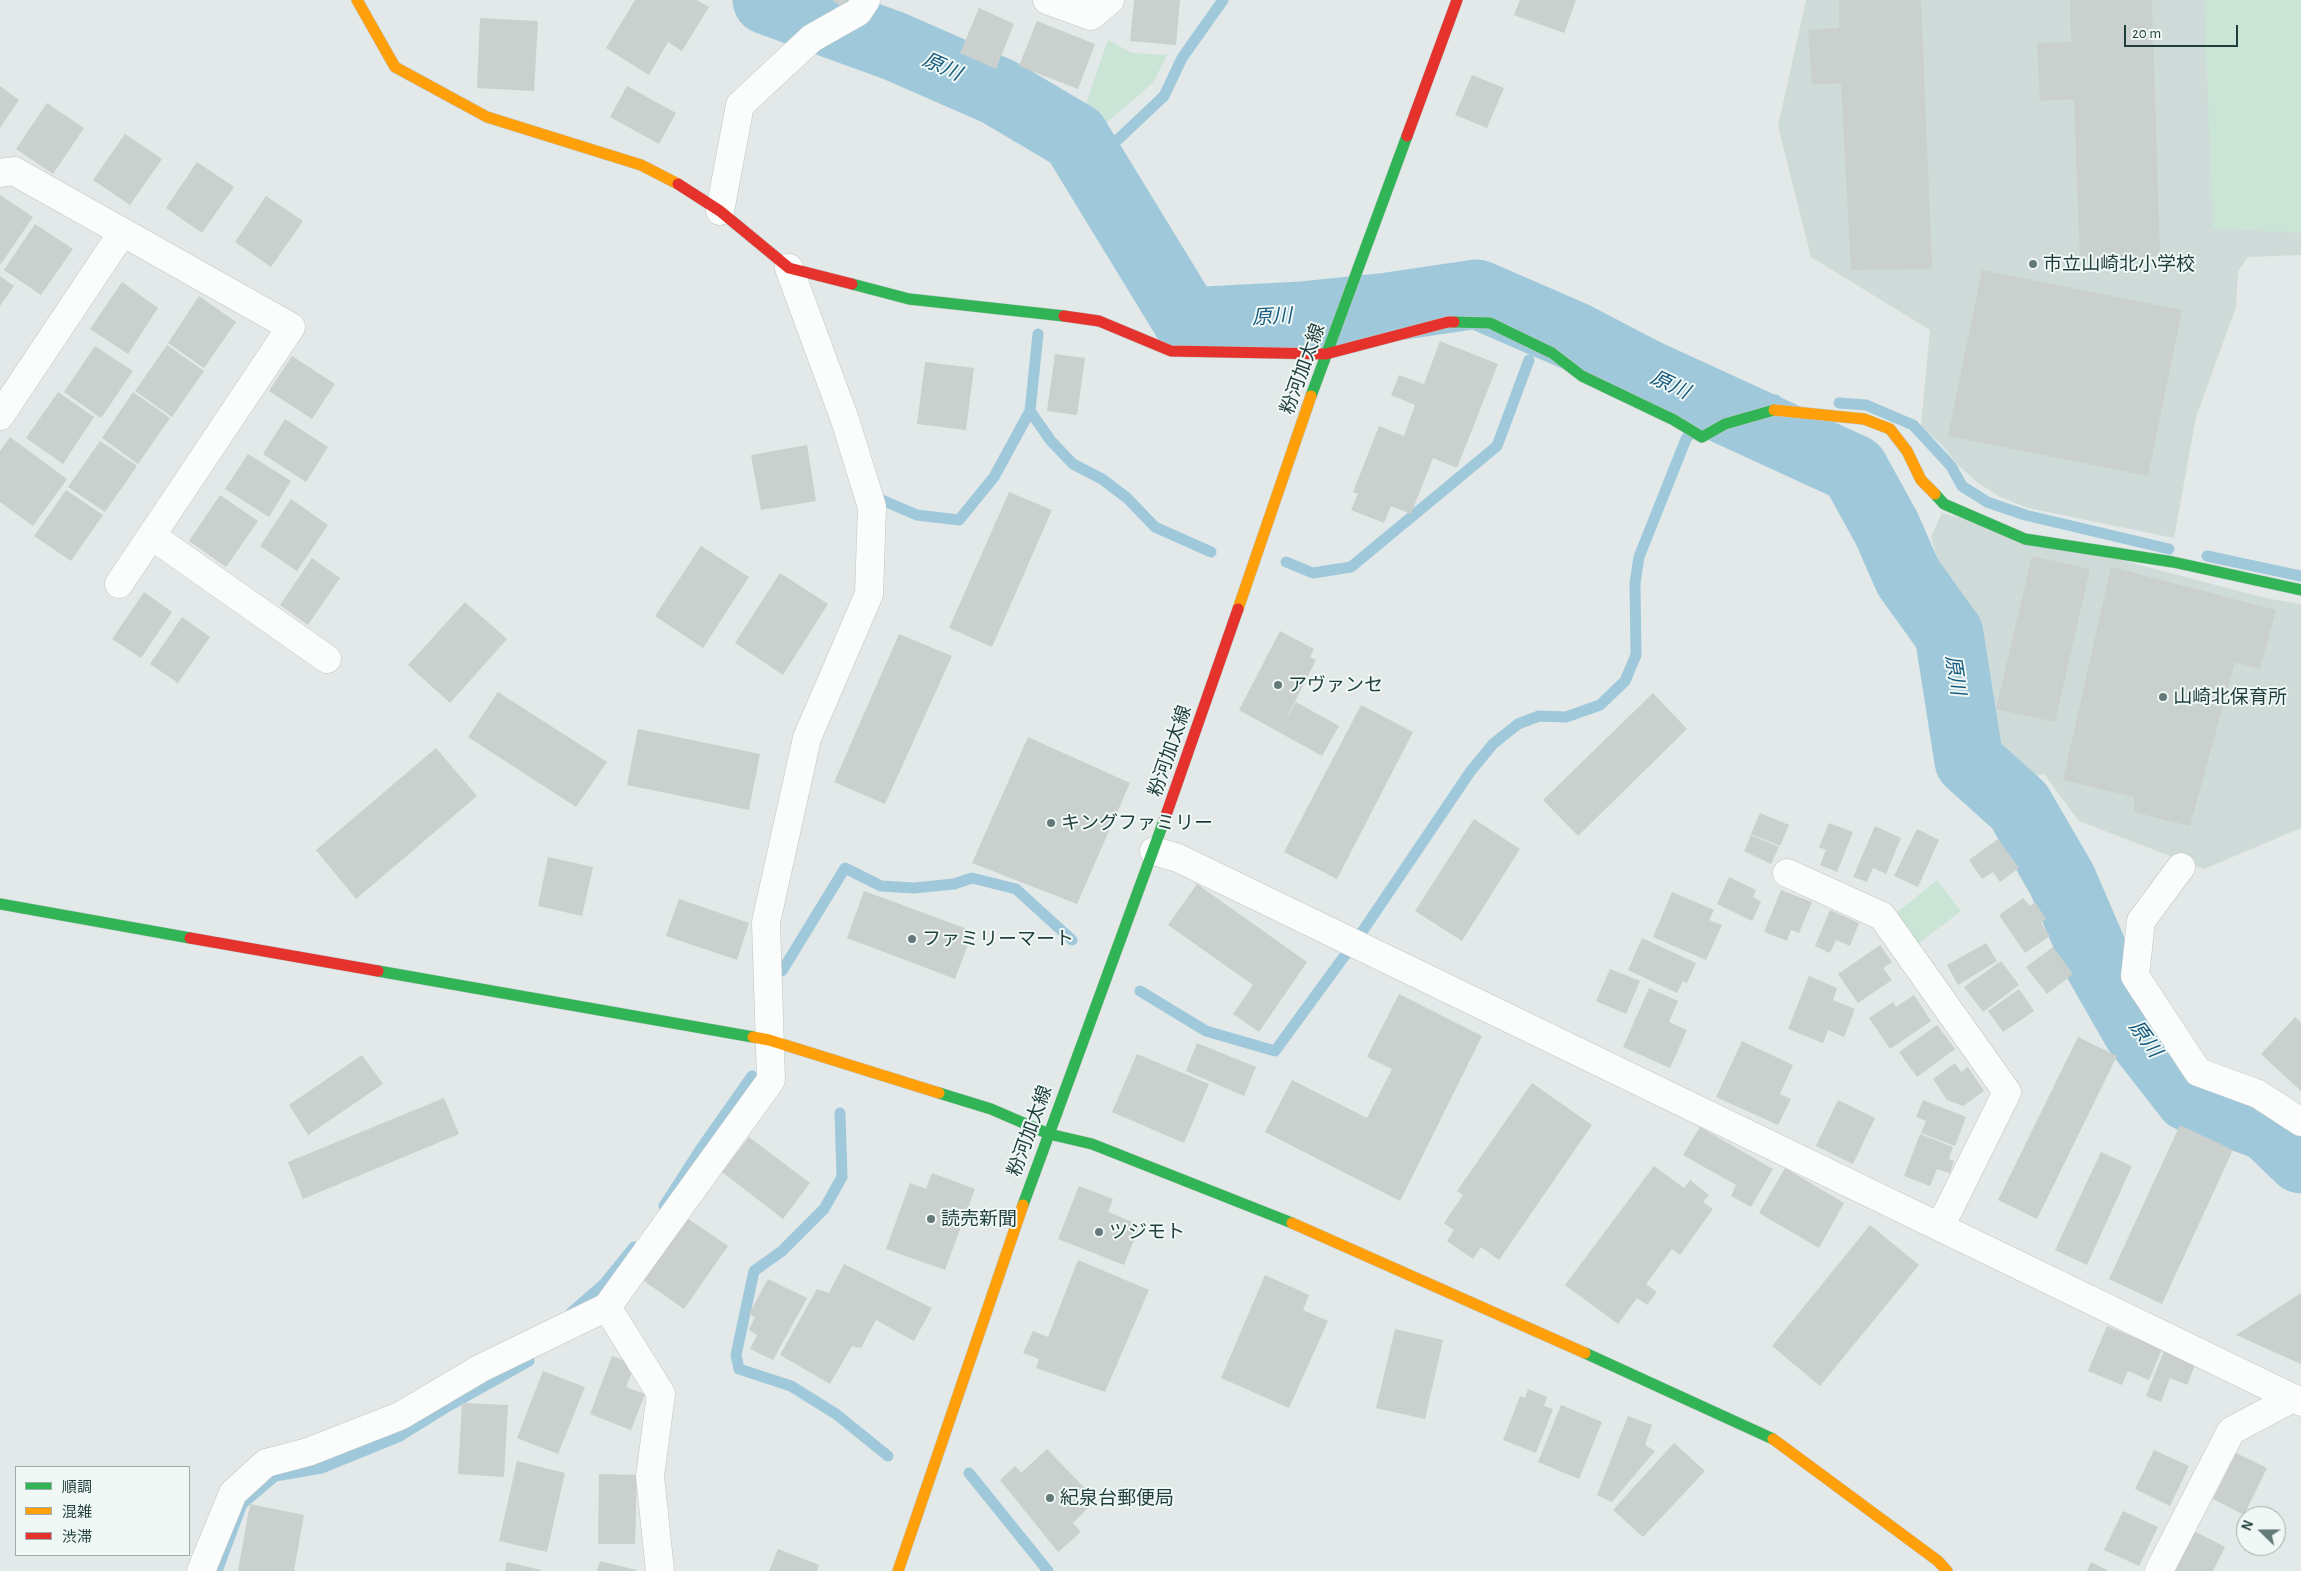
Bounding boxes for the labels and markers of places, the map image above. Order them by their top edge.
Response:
place label: 市立山崎北小学校 [2043,253,2195,275]
marker: 市立山崎北小学校 [2027,258,2039,270]
place label: アヴァンセ [1288,674,1383,696]
marker: アヴァンセ [1272,679,1284,691]
place label: 山崎北保育所 [2173,686,2287,708]
marker: 山崎北保育所 [2157,691,2169,703]
place label: キングファミリー [1061,812,1213,834]
marker: キングファミリー [1045,817,1057,829]
place label: ファミリーマート [922,928,1074,950]
marker: ファミリーマート [906,933,918,945]
place label: 読売新聞 [941,1208,1017,1230]
marker: 読売新聞 [925,1213,937,1225]
place label: ツジモト [1109,1221,1185,1243]
marker: ツジモト [1093,1226,1105,1238]
place label: 紀泉台郵便局 [1060,1487,1174,1509]
marker: 紀泉台郵便局 [1044,1492,1056,1504]

